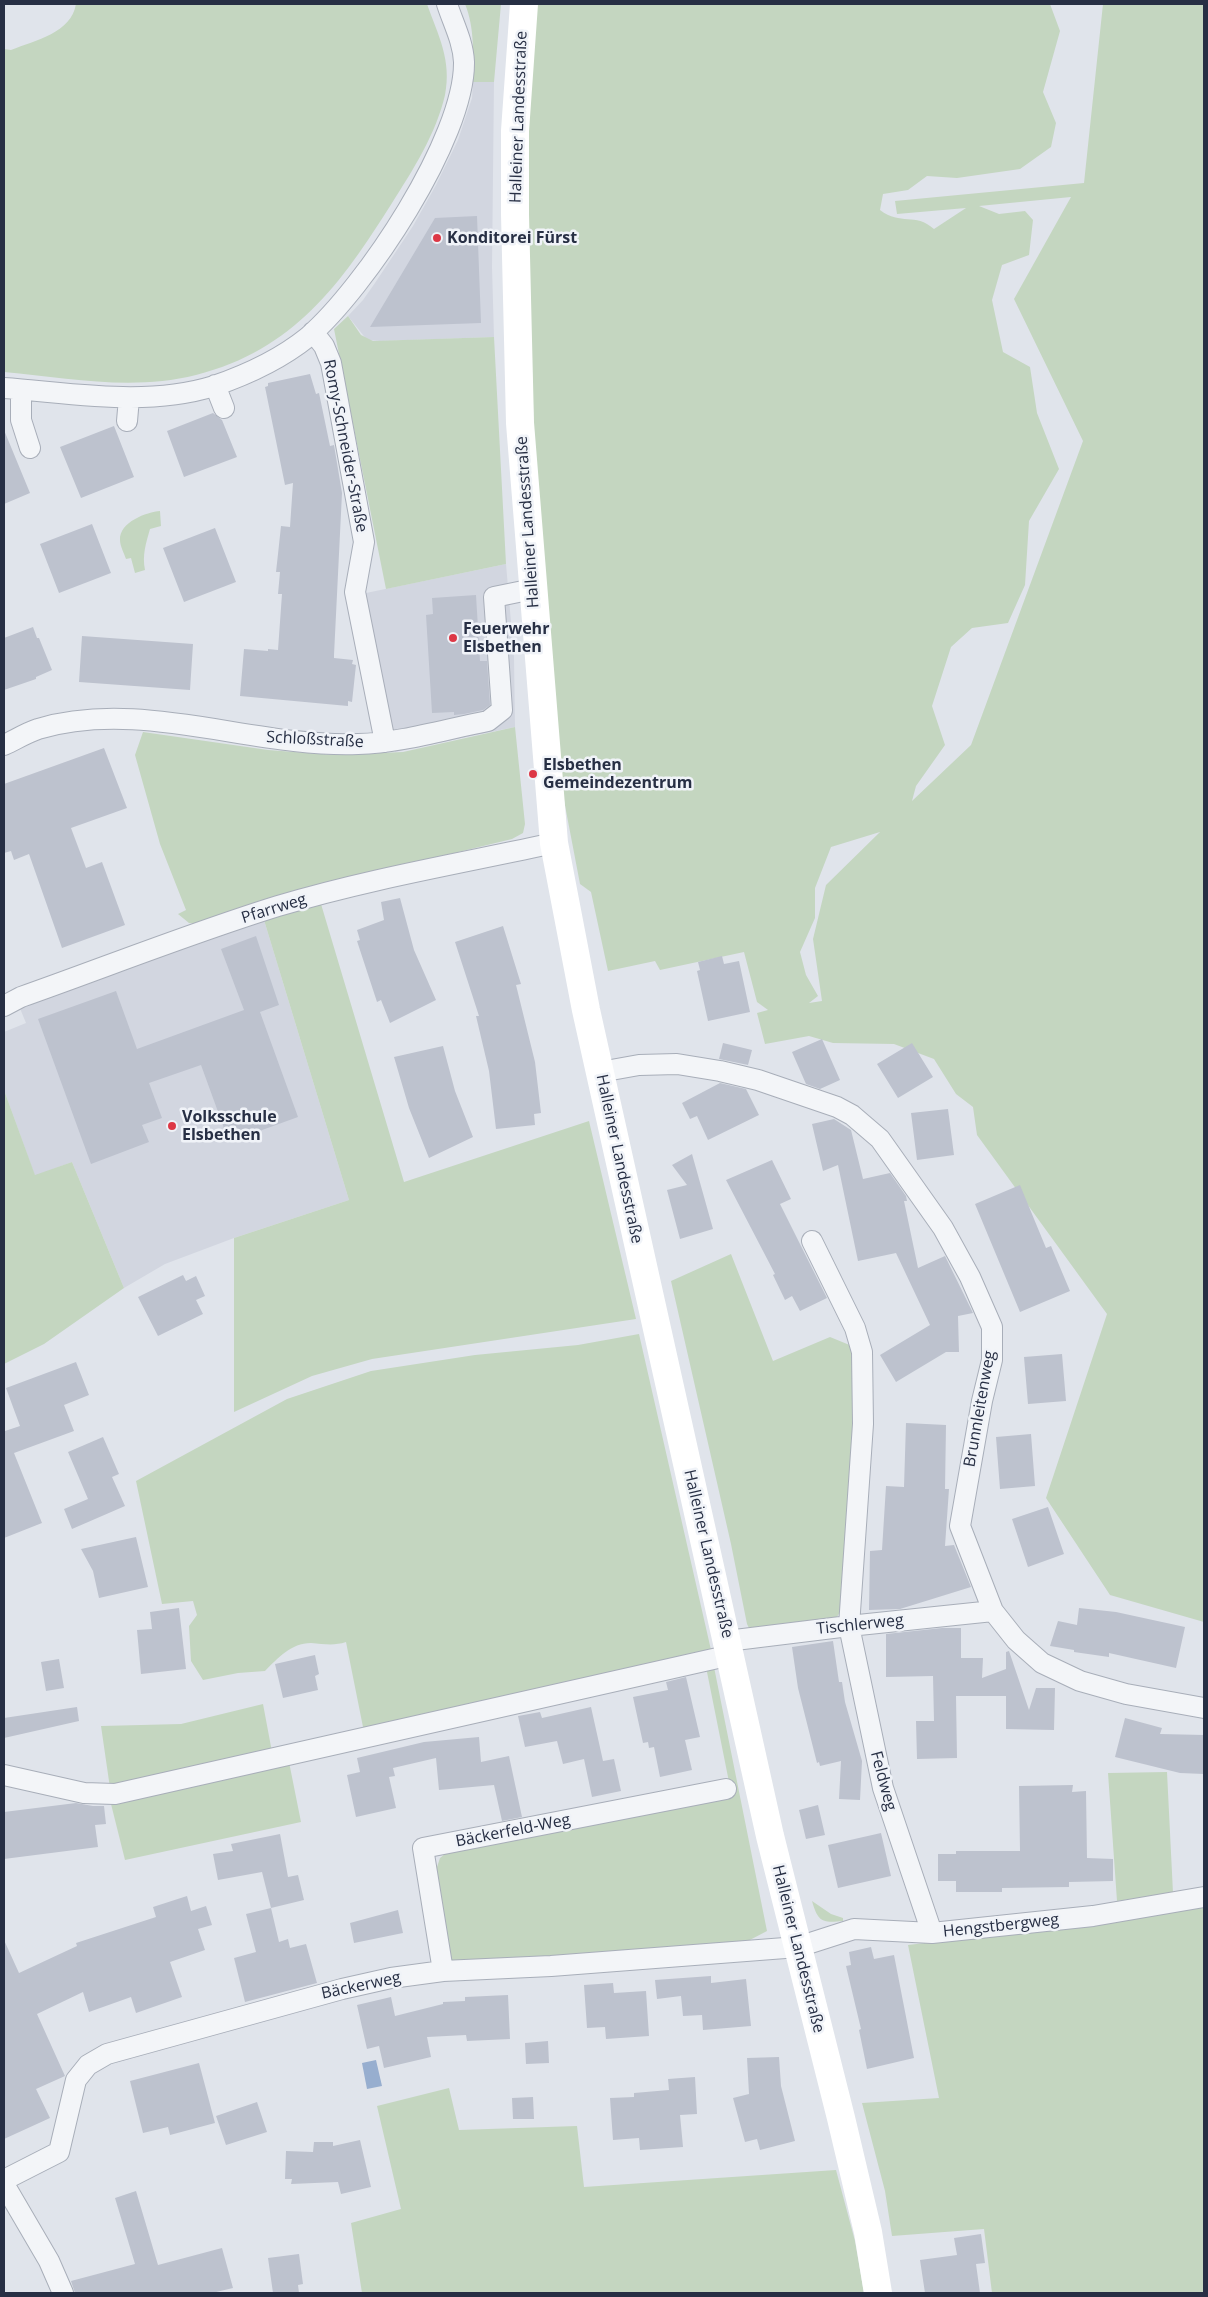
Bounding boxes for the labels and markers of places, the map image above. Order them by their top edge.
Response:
place label: Konditorei Fürst [447,228,577,248]
marker: Konditorei Fürst [431,232,443,244]
place label: Feuerwehr Elsbethen [463,619,549,657]
marker: Feuerwehr Elsbethen [447,632,459,644]
place label: Elsbethen Gemeindezentrum [543,755,692,793]
marker: Elsbethen Gemeindezentrum [527,768,539,780]
place label: Volksschule Elsbethen [182,1107,277,1145]
marker: Volksschule Elsbethen [166,1120,178,1132]

